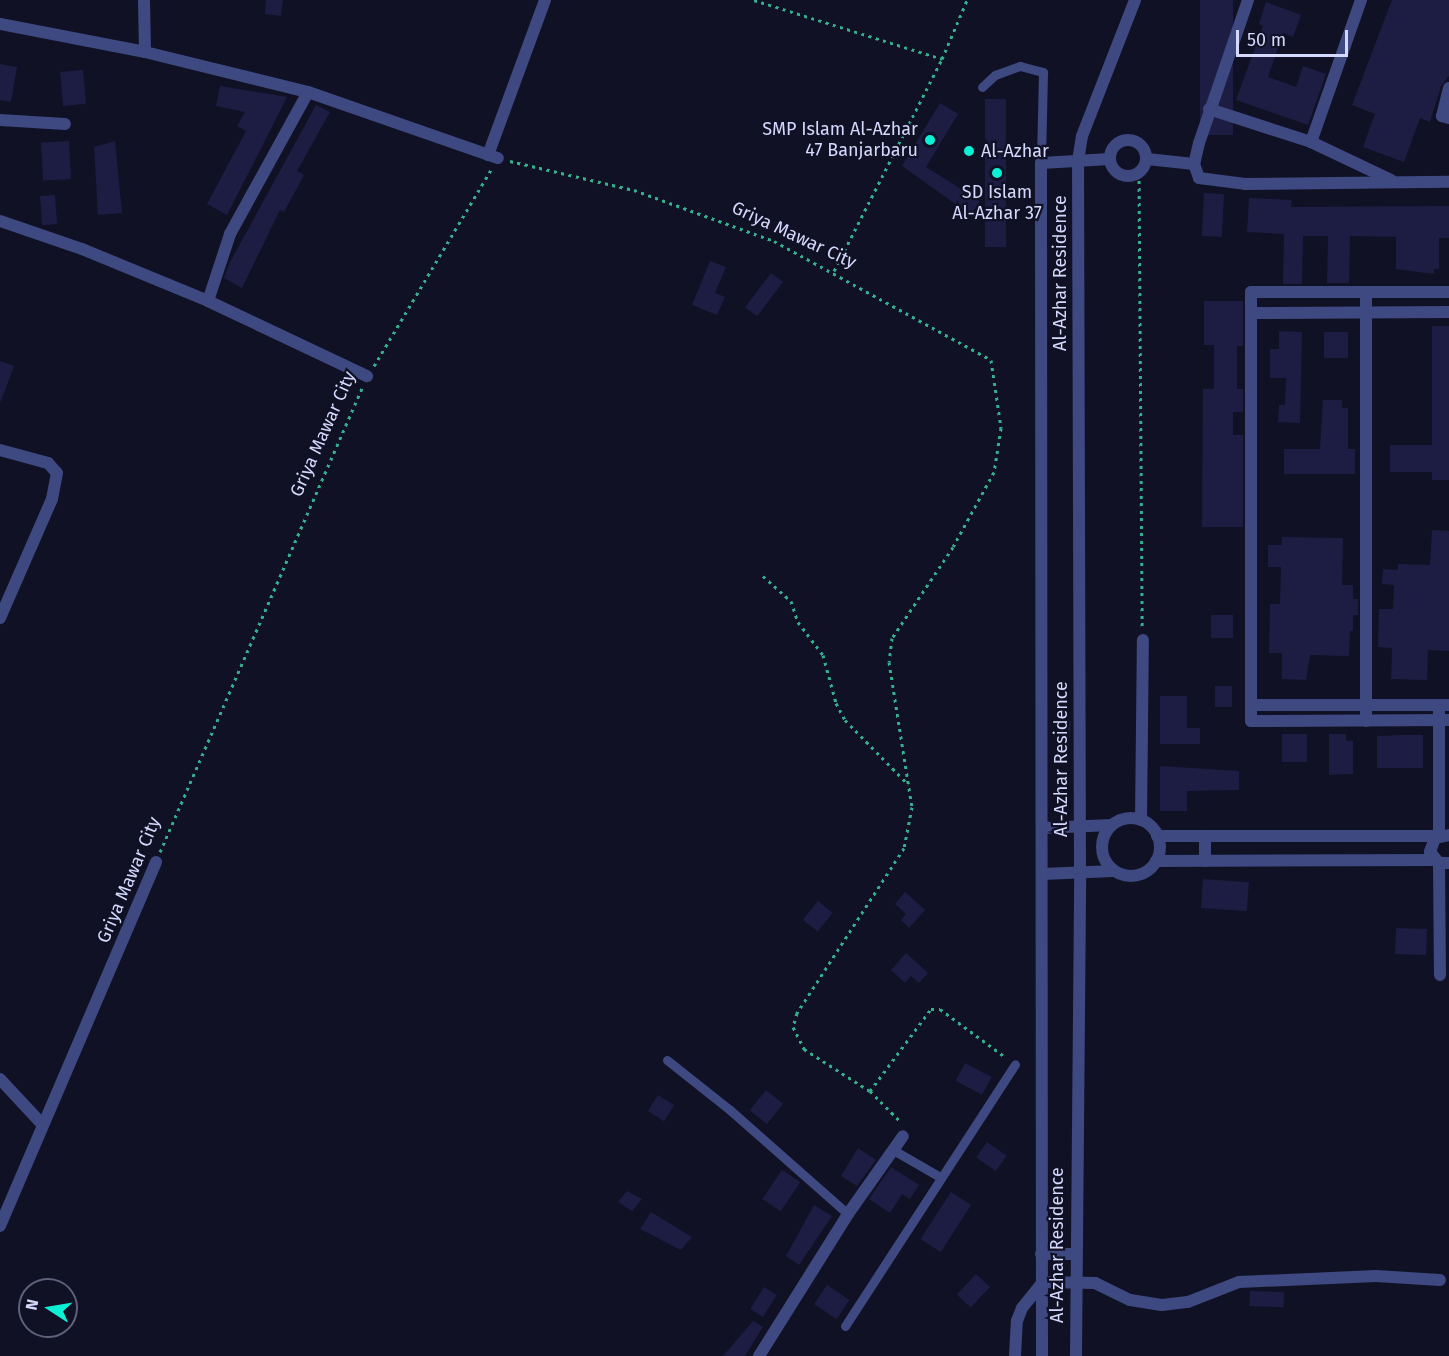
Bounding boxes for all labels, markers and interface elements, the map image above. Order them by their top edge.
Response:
scale bar [1239,18,1352,56]
text: 50 m [1247,29,1286,51]
place label: SMP Islam Al-Azhar 47 Banjarbaru [762,119,918,162]
marker: SMP Islam Al-Azhar 47 Banjarbaru [923,133,937,147]
place label: Al-Azhar [981,140,1049,162]
marker: Al-Azhar [962,144,976,158]
marker: SD Islam Al-Azhar 37 [990,166,1004,180]
place label: SD Islam Al-Azhar 37 [952,182,1042,224]
street label: Al-Azhar Residence [1049,195,1071,351]
street label: Griya Mawar City [728,197,860,273]
street label: Griya Mawar City [286,368,360,500]
street label: Al-Azhar Residence [1050,681,1072,837]
street label: Griya Mawar City [93,814,165,946]
street label: Al-Azhar Residence [1046,1167,1068,1323]
north arrow [18,1278,78,1338]
text: N [21,1297,42,1312]

